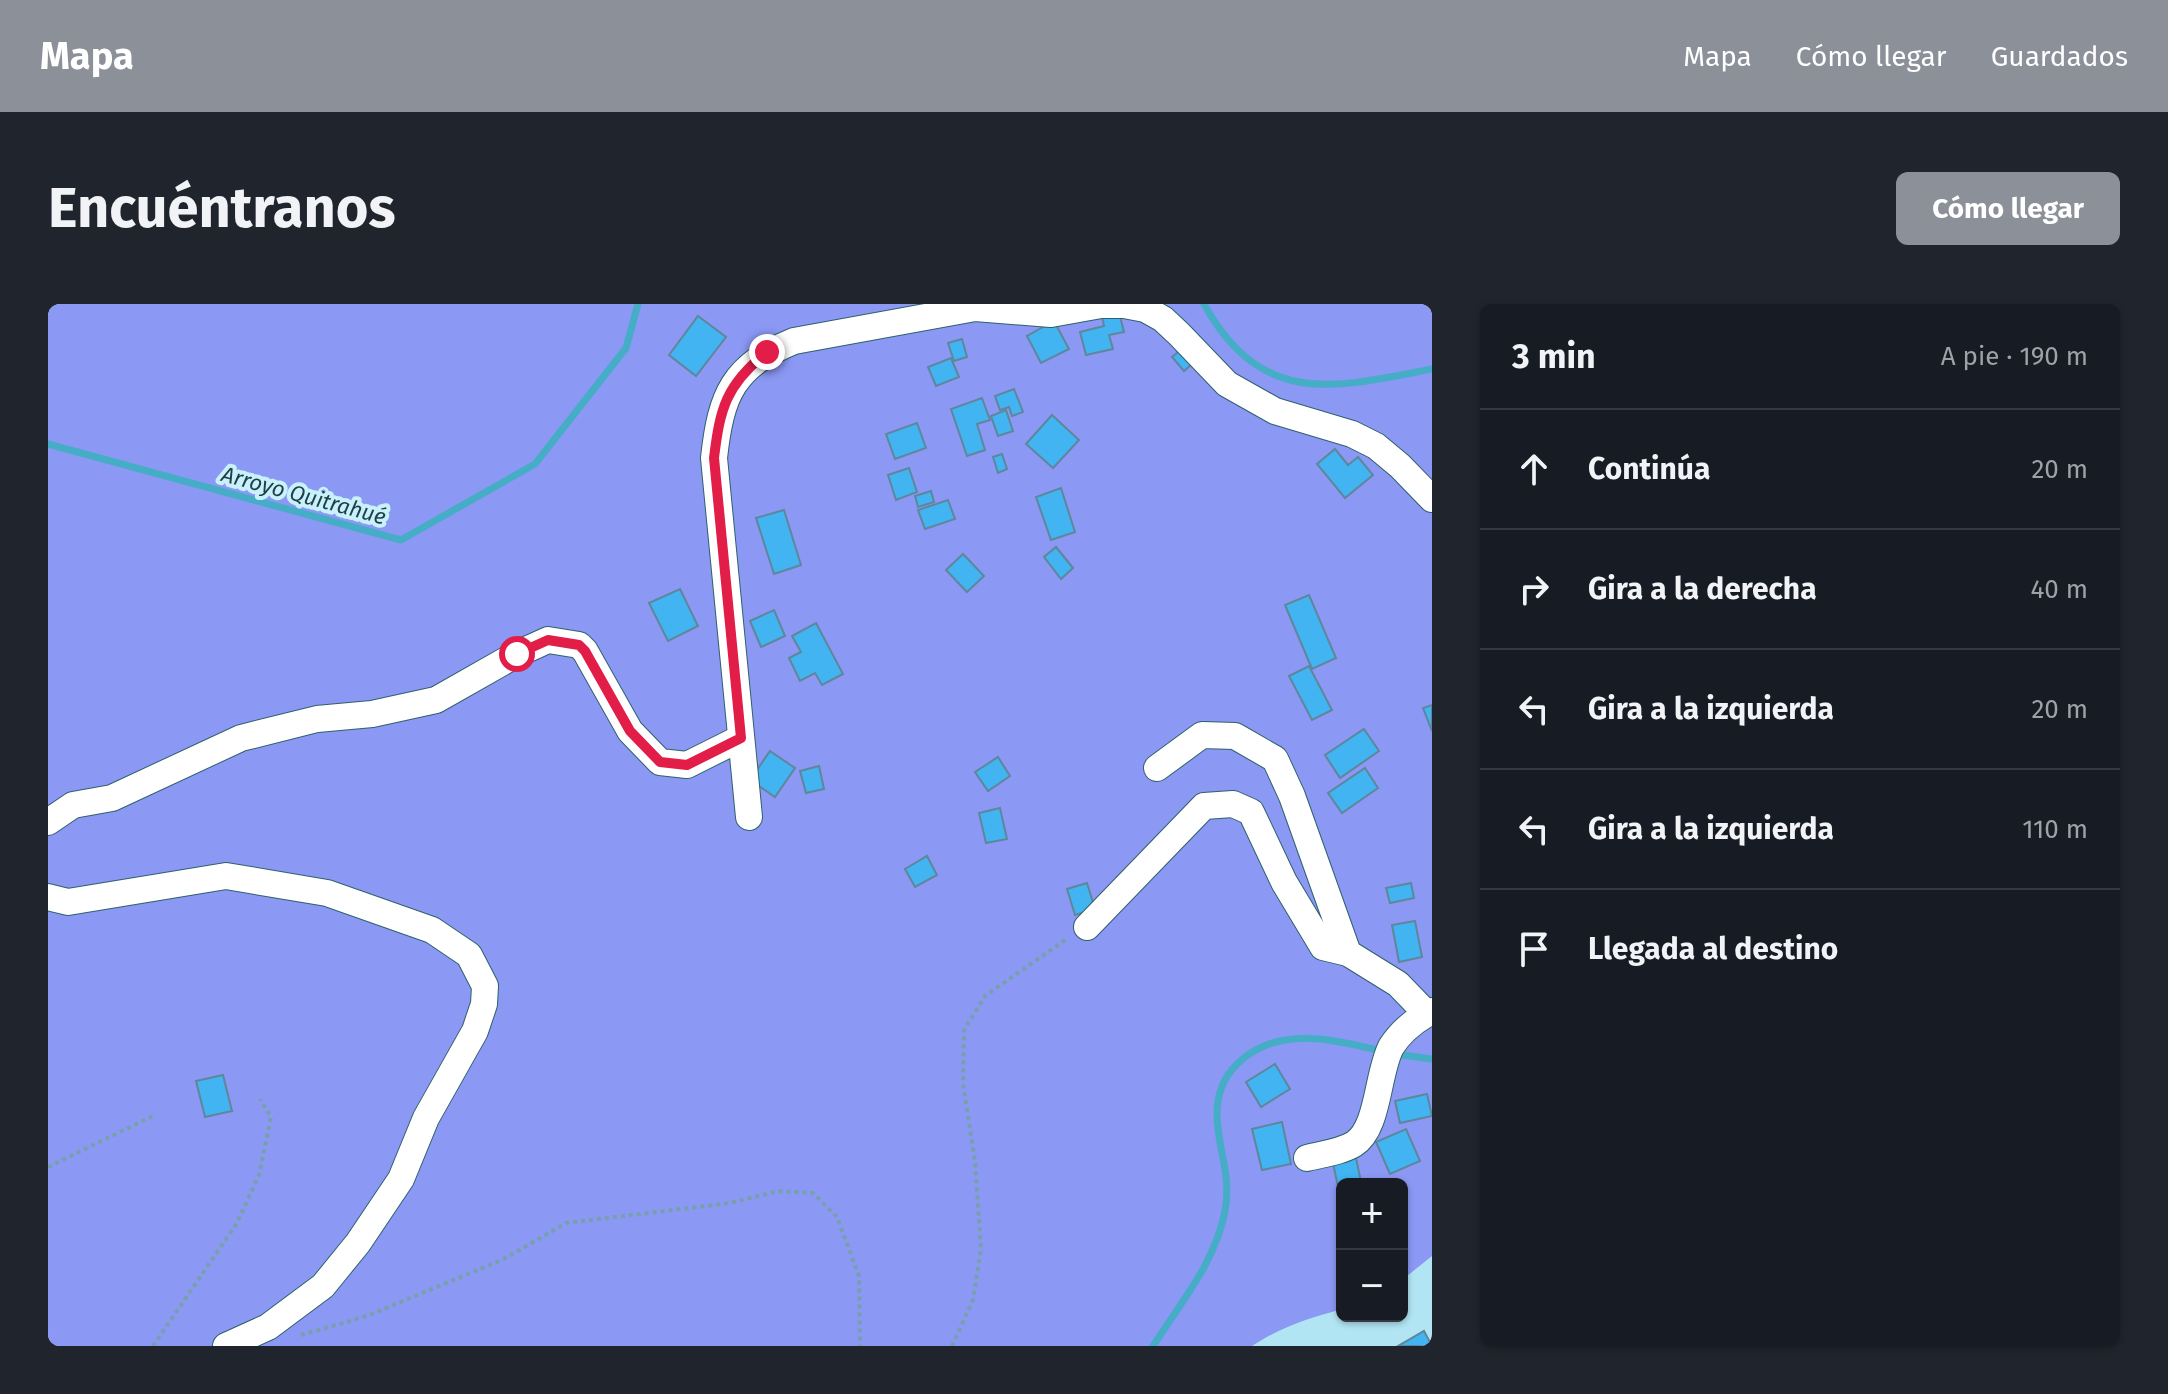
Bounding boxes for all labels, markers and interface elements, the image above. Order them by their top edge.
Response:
text: Mapa [40,33,134,79]
text: Mapa [1683,40,1752,73]
text: Cómo llegar [1796,40,1947,73]
text: Guardados [1991,40,2128,73]
button: Cómo llegar [1896,172,2120,245]
text: Encuéntranos [48,175,396,242]
route end [749,334,785,370]
text: 3 min [1512,336,1596,377]
text: A pie · 190 m [1941,341,2088,372]
icon: ahead [1512,447,1556,491]
text: Continúa [1588,451,1710,487]
text: 20 m [2031,454,2088,485]
water label: Arroyo Quitrahué [218,460,389,530]
icon: right [1512,567,1556,611]
text: Gira a la derecha [1588,571,1817,607]
text: 40 m [2030,574,2088,605]
route start [499,636,535,672]
icon: left [1512,687,1556,731]
text: Gira a la izquierda [1588,691,1834,727]
text: 20 m [2031,694,2088,725]
icon: left [1512,807,1556,851]
text: Gira a la izquierda [1588,811,1834,847]
text: 110 m [2022,814,2088,845]
icon: arrive [1512,927,1556,971]
text: Llegada al destino [1588,931,1838,967]
map controls [1336,1178,1408,1322]
button: + [1336,1178,1408,1250]
button: − [1336,1250,1408,1322]

